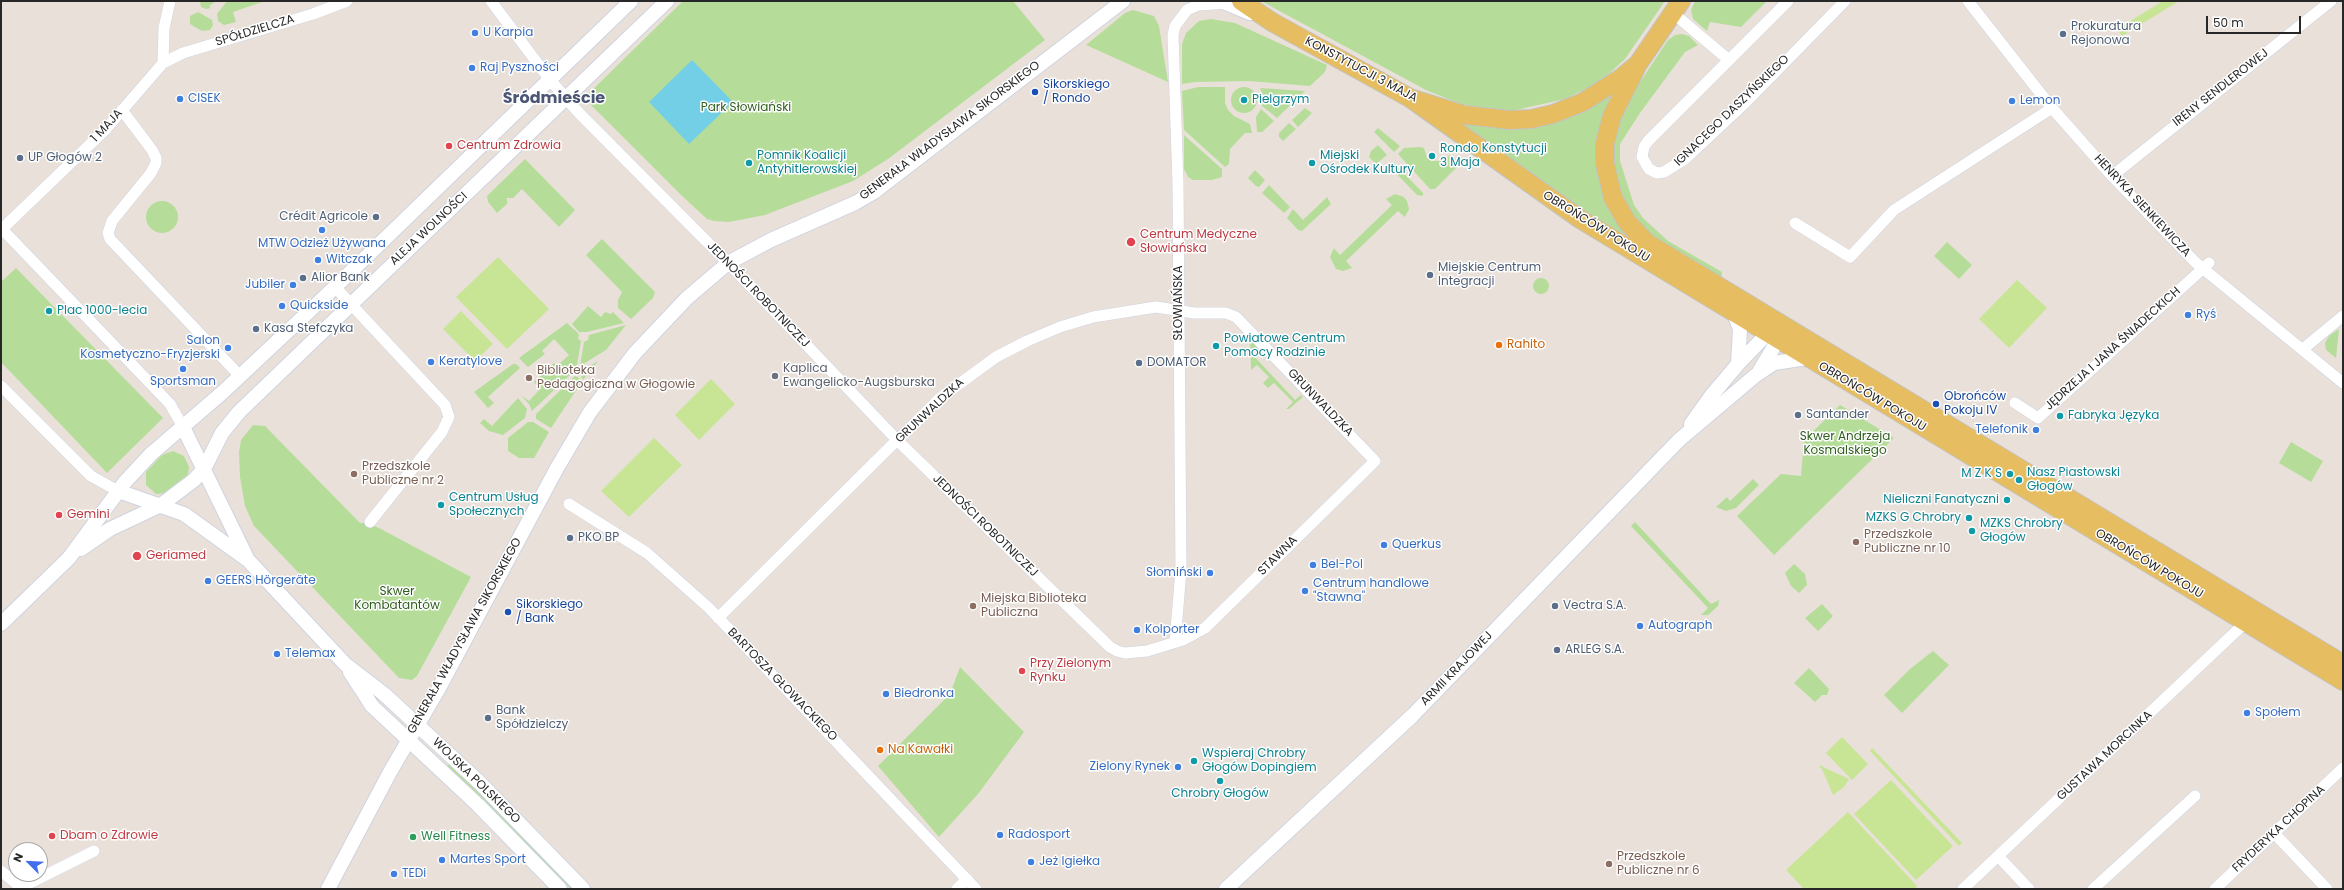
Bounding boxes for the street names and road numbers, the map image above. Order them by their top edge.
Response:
street label: SPÓŁDZIELCZA [214,12,296,50]
street label: KONSTYTUCJI 3 MAJA [1302,34,1420,106]
street label: IRENY SENDLEROWEJ [2170,46,2272,130]
street label: IGNACEGO DASZYŃSKIEGO [1672,52,1792,170]
street label: GENERAŁA WŁADYSŁAWA SIKORSKIEGO [857,58,1043,204]
street label: 1 MAJA [88,106,126,146]
street label: HENRYKA SIENKIEWICZA [2091,152,2193,260]
street label: OBROŃCÓW POKOJU [1540,188,1652,266]
street label: ALEJA WOLNOŚCI [387,189,471,269]
street label: JEDNOŚCI ROBOTNICZEJ [704,239,812,351]
street label: SŁOWIAŃSKA [1172,265,1186,341]
street label: JĘDRZEJA I JANA ŚNIADECKICH [2042,284,2184,414]
street label: OBROŃCÓW POKOJU [1816,359,1928,435]
street label: GRUNWALDZKA [1284,366,1356,440]
street label: GRUNWALDZKA [893,376,967,446]
street label: JEDNOŚCI ROBOTNICZEJ [929,472,1041,580]
street label: OBROŃCÓW POKOJU [2093,526,2205,602]
street label: STAWNA [1255,533,1301,579]
street label: GENERAŁA WŁADYSŁAWA SIKORSKIEGO [405,535,525,737]
street label: BARTOSZA GŁOWACKIEGO [724,625,840,745]
street label: ARMII KRAJOWEJ [1418,629,1496,709]
street label: GUSTAWA MORCINKA [2054,708,2156,804]
street label: WOJSKA POLSKIEGO [429,735,523,827]
street label: FRYDERYKA CHOPINA [2230,782,2328,876]

